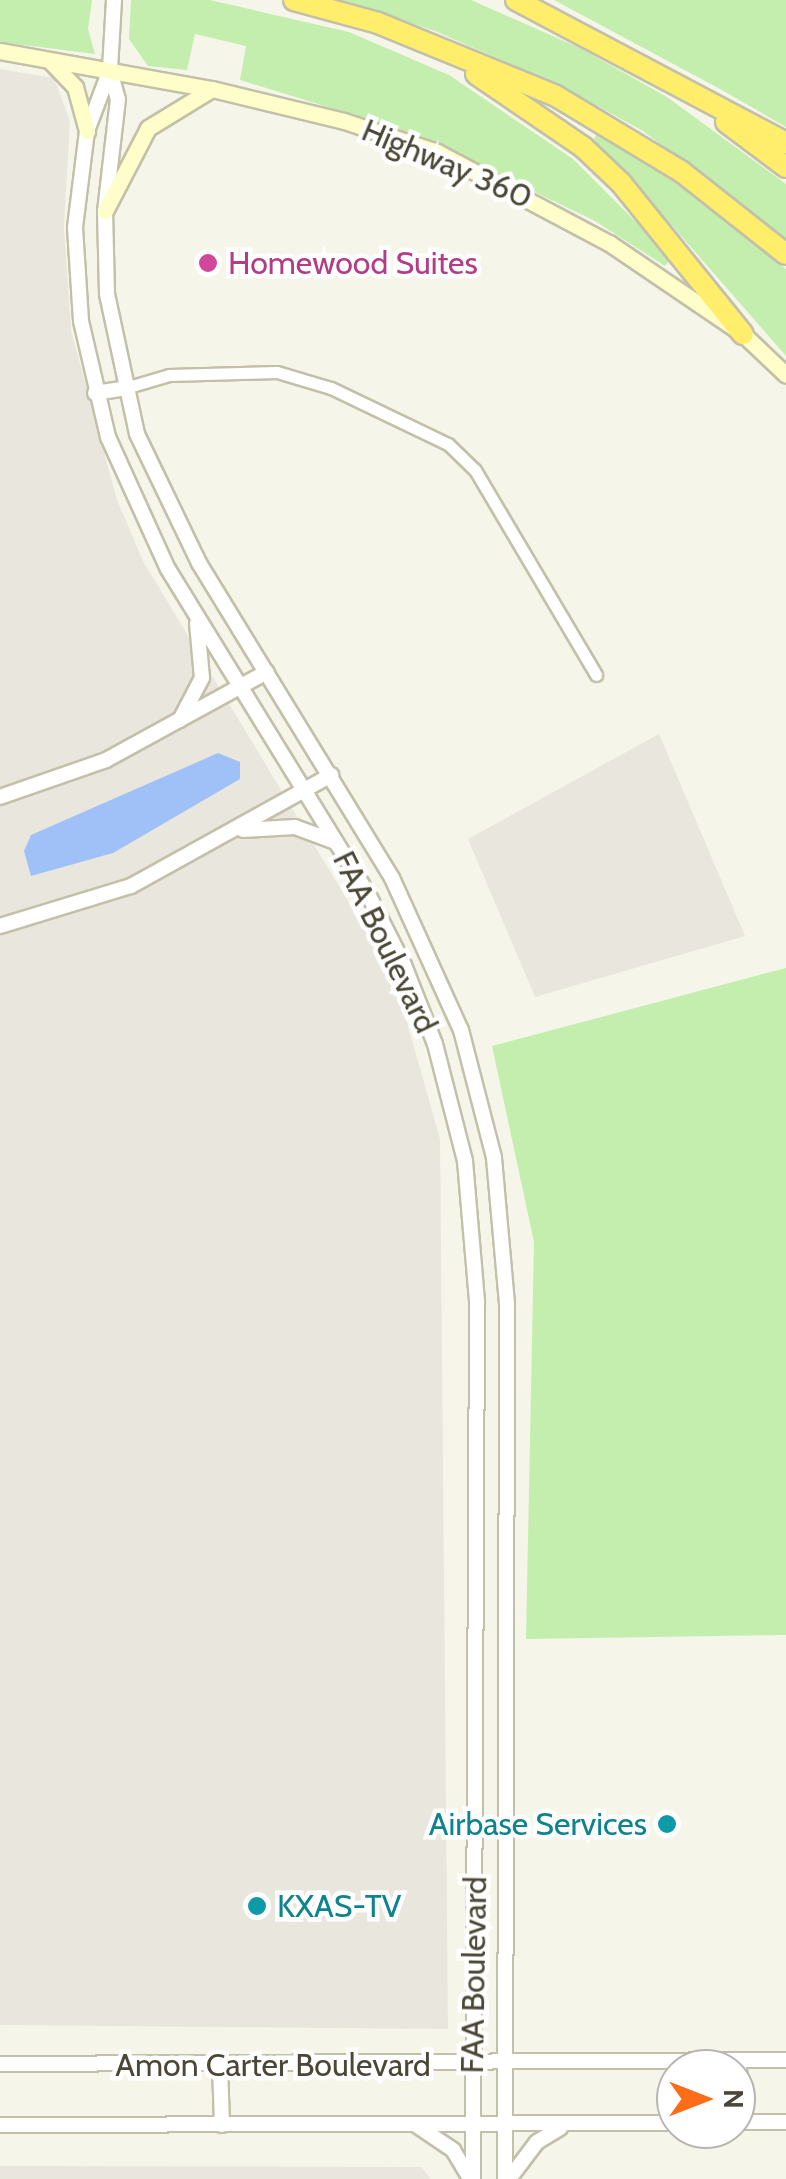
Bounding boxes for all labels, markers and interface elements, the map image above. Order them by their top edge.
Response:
street label: Highway 360 [356,111,538,217]
place label: Homewood Suites [228,244,478,282]
marker: Homewood Suites [197,252,219,274]
street label: FAA Boulevard [325,845,445,1039]
place label: Airbase Services [429,1805,647,1843]
marker: Airbase Services [656,1813,678,1835]
street label: FAA Boulevard [453,1876,495,2074]
place label: KXAS-TV [277,1887,401,1925]
marker: KXAS-TV [246,1895,268,1917]
street label: Amon Carter Boulevard [115,2046,431,2084]
north arrow [656,2049,756,2149]
text: N [717,2089,751,2109]

